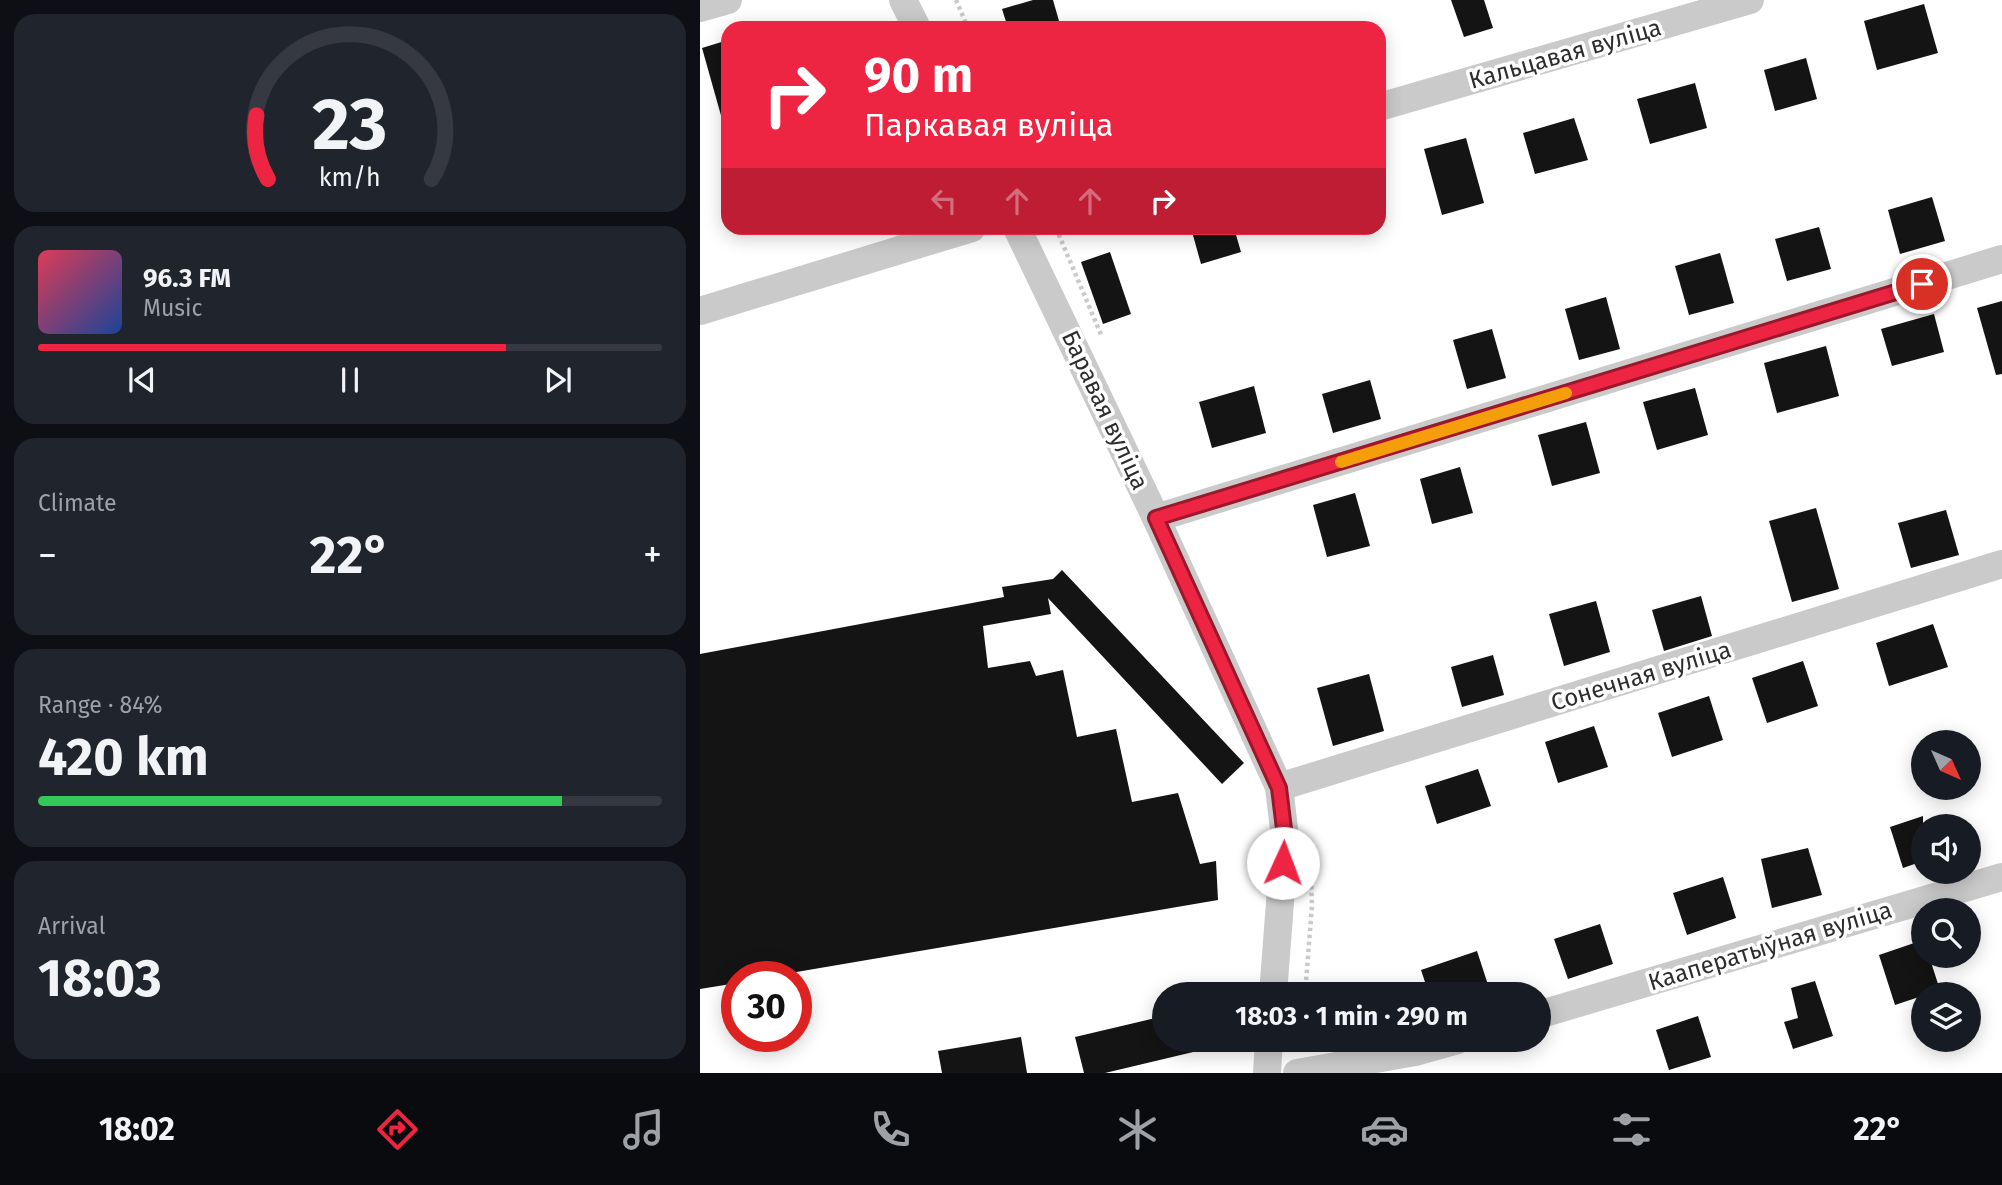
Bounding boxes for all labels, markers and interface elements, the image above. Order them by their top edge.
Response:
street label: Кальцавая вуліца [1466,13,1664,95]
text: 90 m [864,46,973,105]
icon: right [749,49,840,140]
text: 23 [312,81,388,168]
text: Паркавая вуліца [864,106,1113,144]
text: km/h [319,163,381,193]
icon: left [925,182,963,220]
icon: ahead [998,182,1036,220]
icon: ahead [1071,182,1109,220]
icon: right [1144,182,1182,220]
pin [1892,254,1952,314]
text: 96.3 FM [143,263,231,294]
icon: arrive [1903,265,1941,303]
text: Music [143,294,203,322]
street label: Баравая вуліца [1056,326,1154,494]
icon: previous [123,361,161,399]
icon: pause [331,361,369,399]
icon: next [539,361,577,399]
text: Climate [38,489,117,517]
text: 22° [310,524,390,587]
text: − [38,532,57,578]
text: + [643,532,662,578]
street label: Сонечная вуліца [1548,635,1734,717]
text: Range · 84% [38,691,163,719]
text: 420 km [38,726,209,789]
north arrow [1911,730,1981,800]
map controls [1911,730,1981,1052]
button: sound [1911,814,1981,884]
position arrow [1246,826,1320,900]
street label: Кааператыўная вуліца [1645,896,1895,996]
button: search [1911,898,1981,968]
text: Arrival [38,912,105,940]
text: 18:03 [38,947,162,1010]
speed limit sign: 30 [721,961,812,1052]
button: layers [1911,982,1981,1052]
text: 18:03 · 1 min · 290 m [1235,1001,1468,1032]
icon: directions [373,1105,422,1154]
icon: music [619,1105,668,1154]
icon: phone [866,1105,915,1154]
icon: climate [1113,1105,1162,1154]
icon: car [1360,1105,1409,1154]
icon: filters [1607,1105,1656,1154]
text: 18:02 [99,1110,175,1148]
text: 22° [1853,1110,1903,1148]

